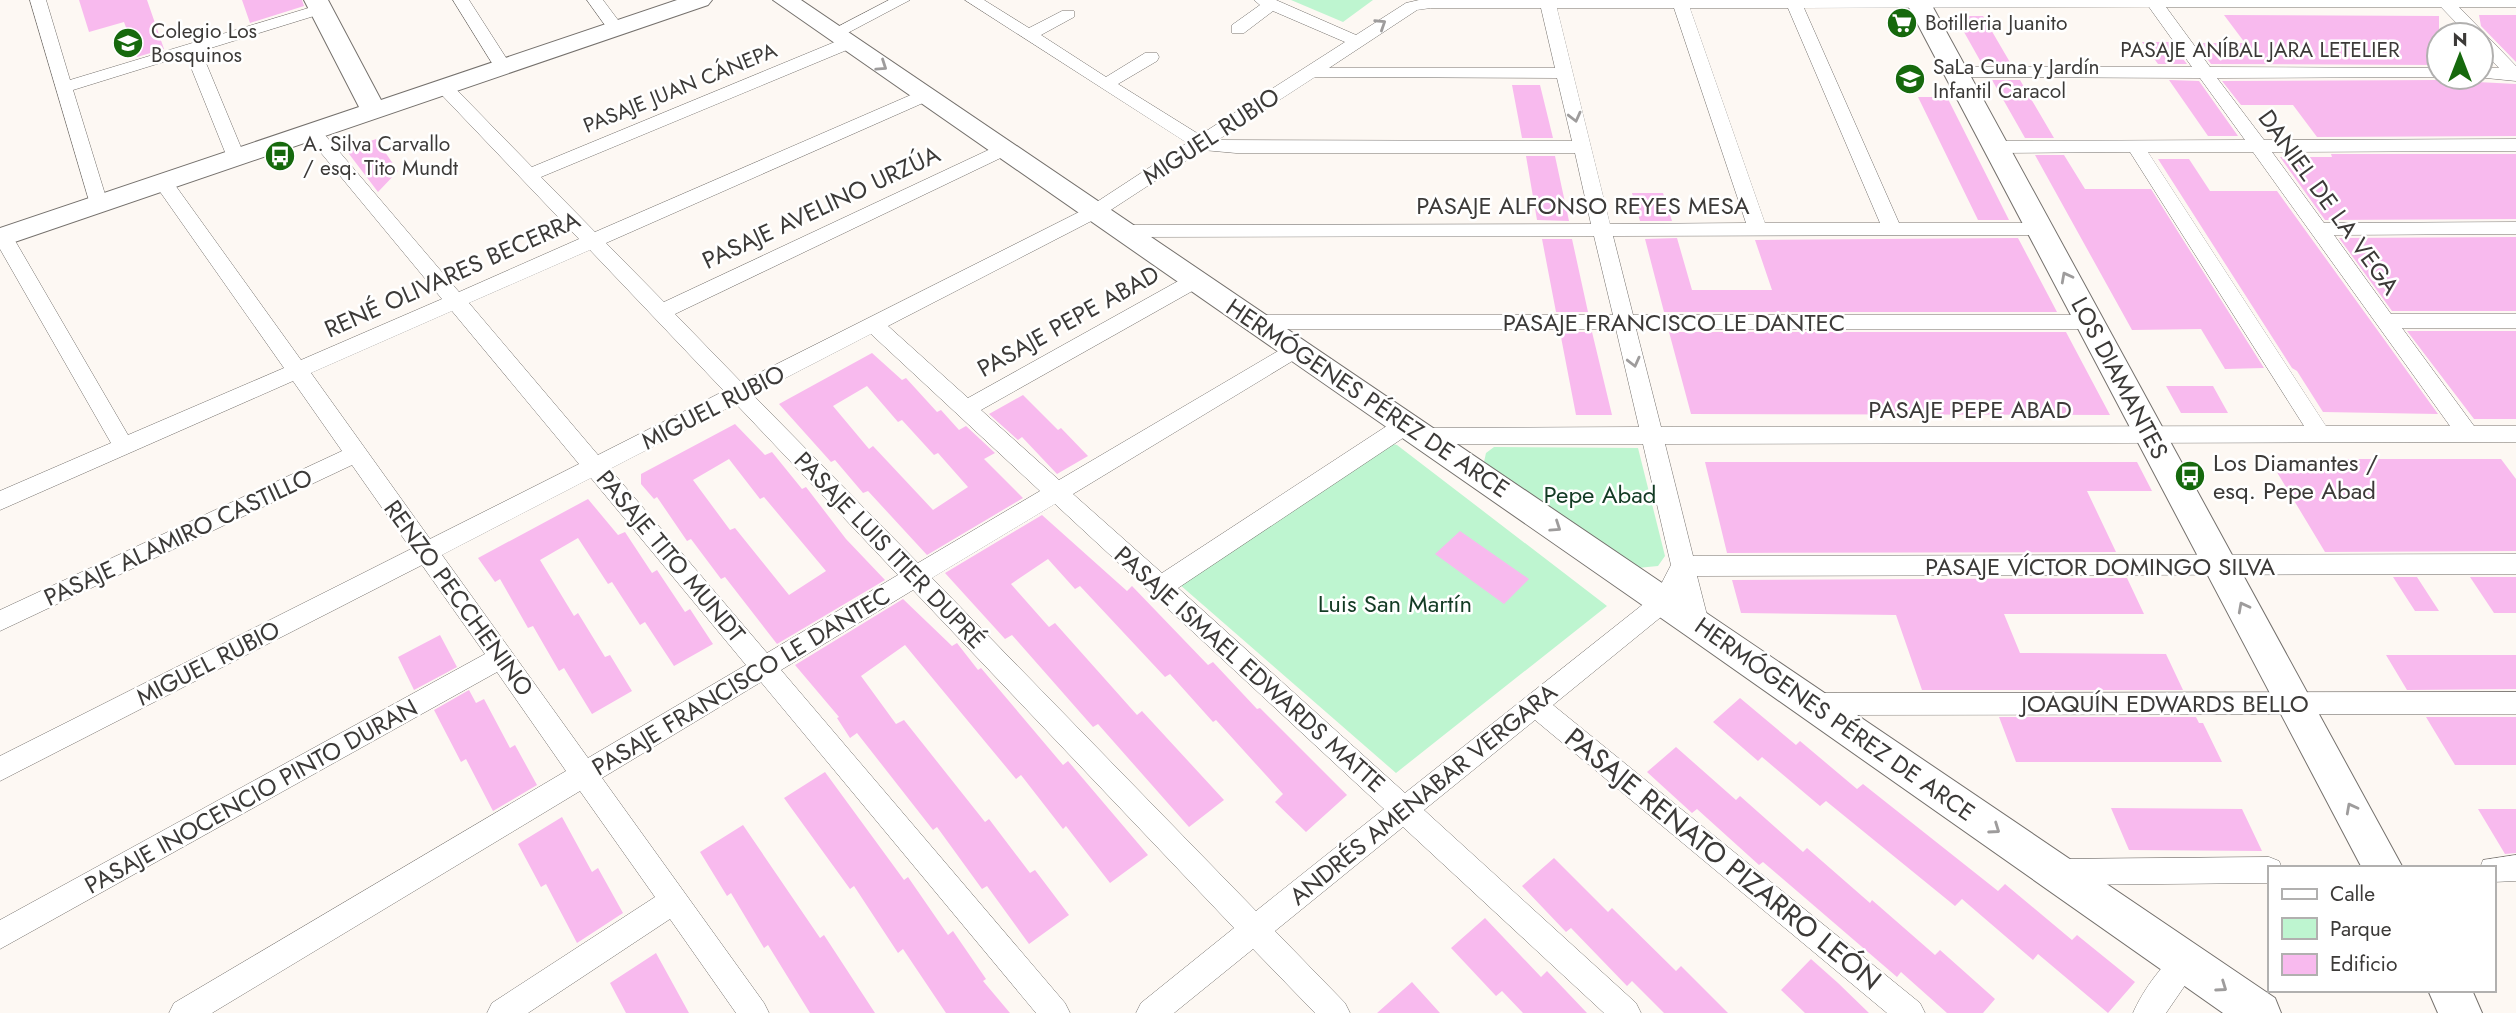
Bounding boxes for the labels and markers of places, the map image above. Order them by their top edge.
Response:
supermarket icon: Botilleria Juanito [1885,6,1919,40]
place label: Botilleria Juanito [1925,8,2067,38]
place label: Colegio Los Bosquinos [151,16,257,70]
school or university icon: Colegio Los Bosquinos [111,26,145,60]
place label: SaLa Cuna y Jardín Infantil Caracol [1933,52,2100,106]
school or university icon: SaLa Cuna y Jardín Infantil Caracol [1893,62,1927,96]
place label: A. Silva Carvallo / esq. Tito Mundt [303,129,458,183]
bus stop icon: A. Silva Carvallo / esq. Tito Mundt [263,139,297,173]
place label: Los Diamantes / esq. Pepe Abad [2213,445,2378,508]
bus stop icon: Los Diamantes / esq. Pepe Abad [2173,459,2207,493]

